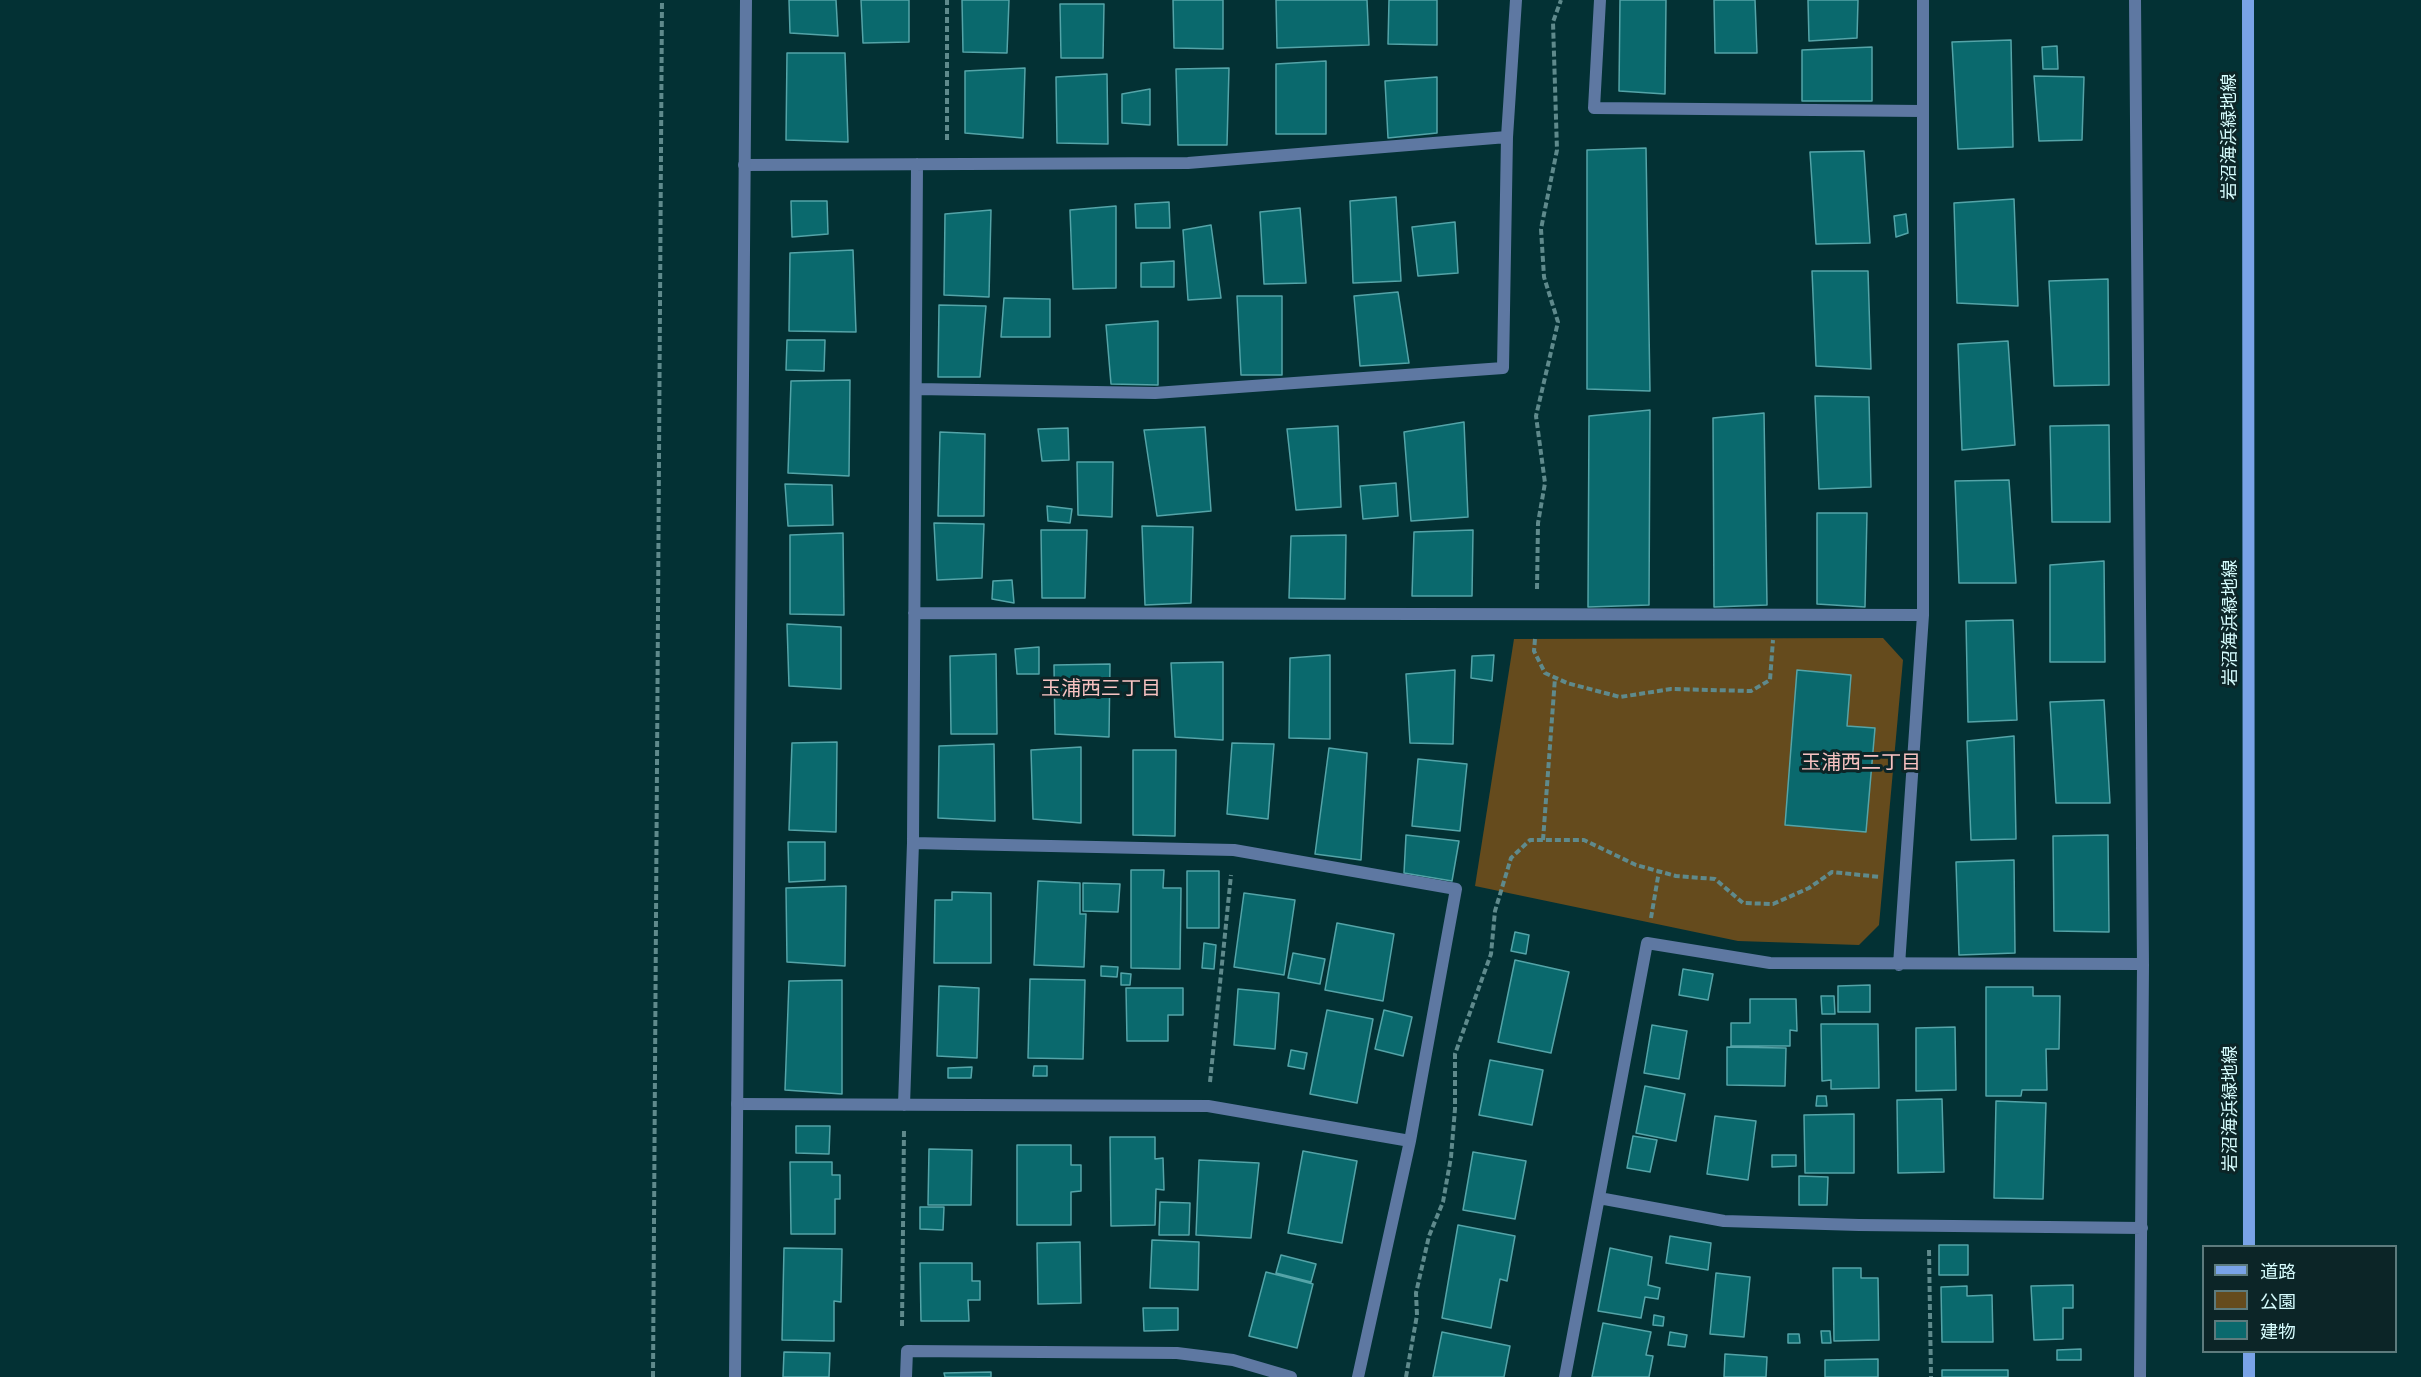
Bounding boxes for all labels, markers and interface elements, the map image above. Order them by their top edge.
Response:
street label: 岩沼海浜緑地線 [2219,74,2241,200]
street label: 岩沼海浜緑地線 [2220,560,2242,686]
district label: 玉浦西三丁目 [1041,677,1161,701]
district label: 玉浦西二丁目 [1801,751,1921,775]
street label: 岩沼海浜緑地線 [2220,1046,2242,1172]
legend [2202,1245,2397,1353]
text: 道路 [2260,1260,2296,1283]
text: 公園 [2260,1290,2296,1313]
text: 建物 [2260,1320,2296,1343]

